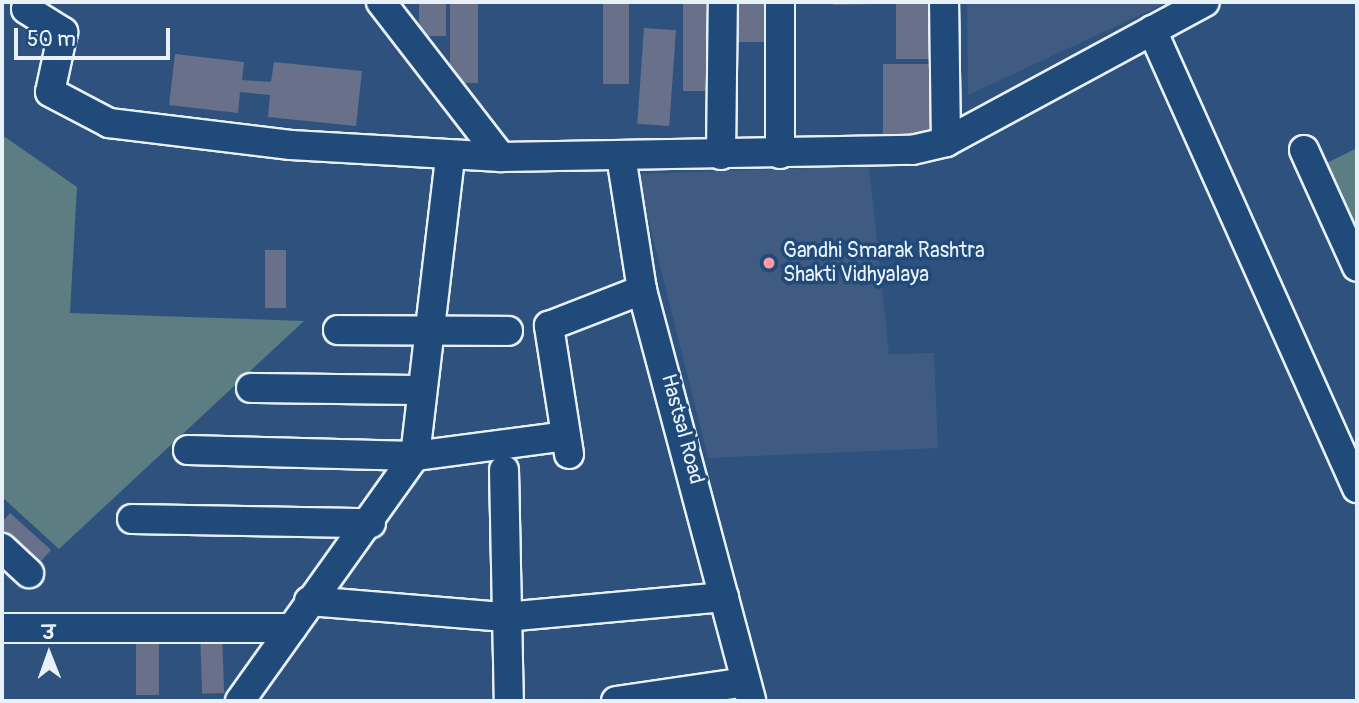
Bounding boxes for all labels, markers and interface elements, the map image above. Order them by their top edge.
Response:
scale bar [18,14,173,58]
text: 50 m [27,26,76,53]
place label: Gandhi Smarak Rashtra Shakti Vidhyalaya [783,238,985,288]
marker: Gandhi Smarak Rashtra Shakti Vidhyalaya [761,255,777,271]
street label: Hastsal Road [655,371,709,487]
north arrow [14,619,84,689]
text: उ [42,621,55,645]

